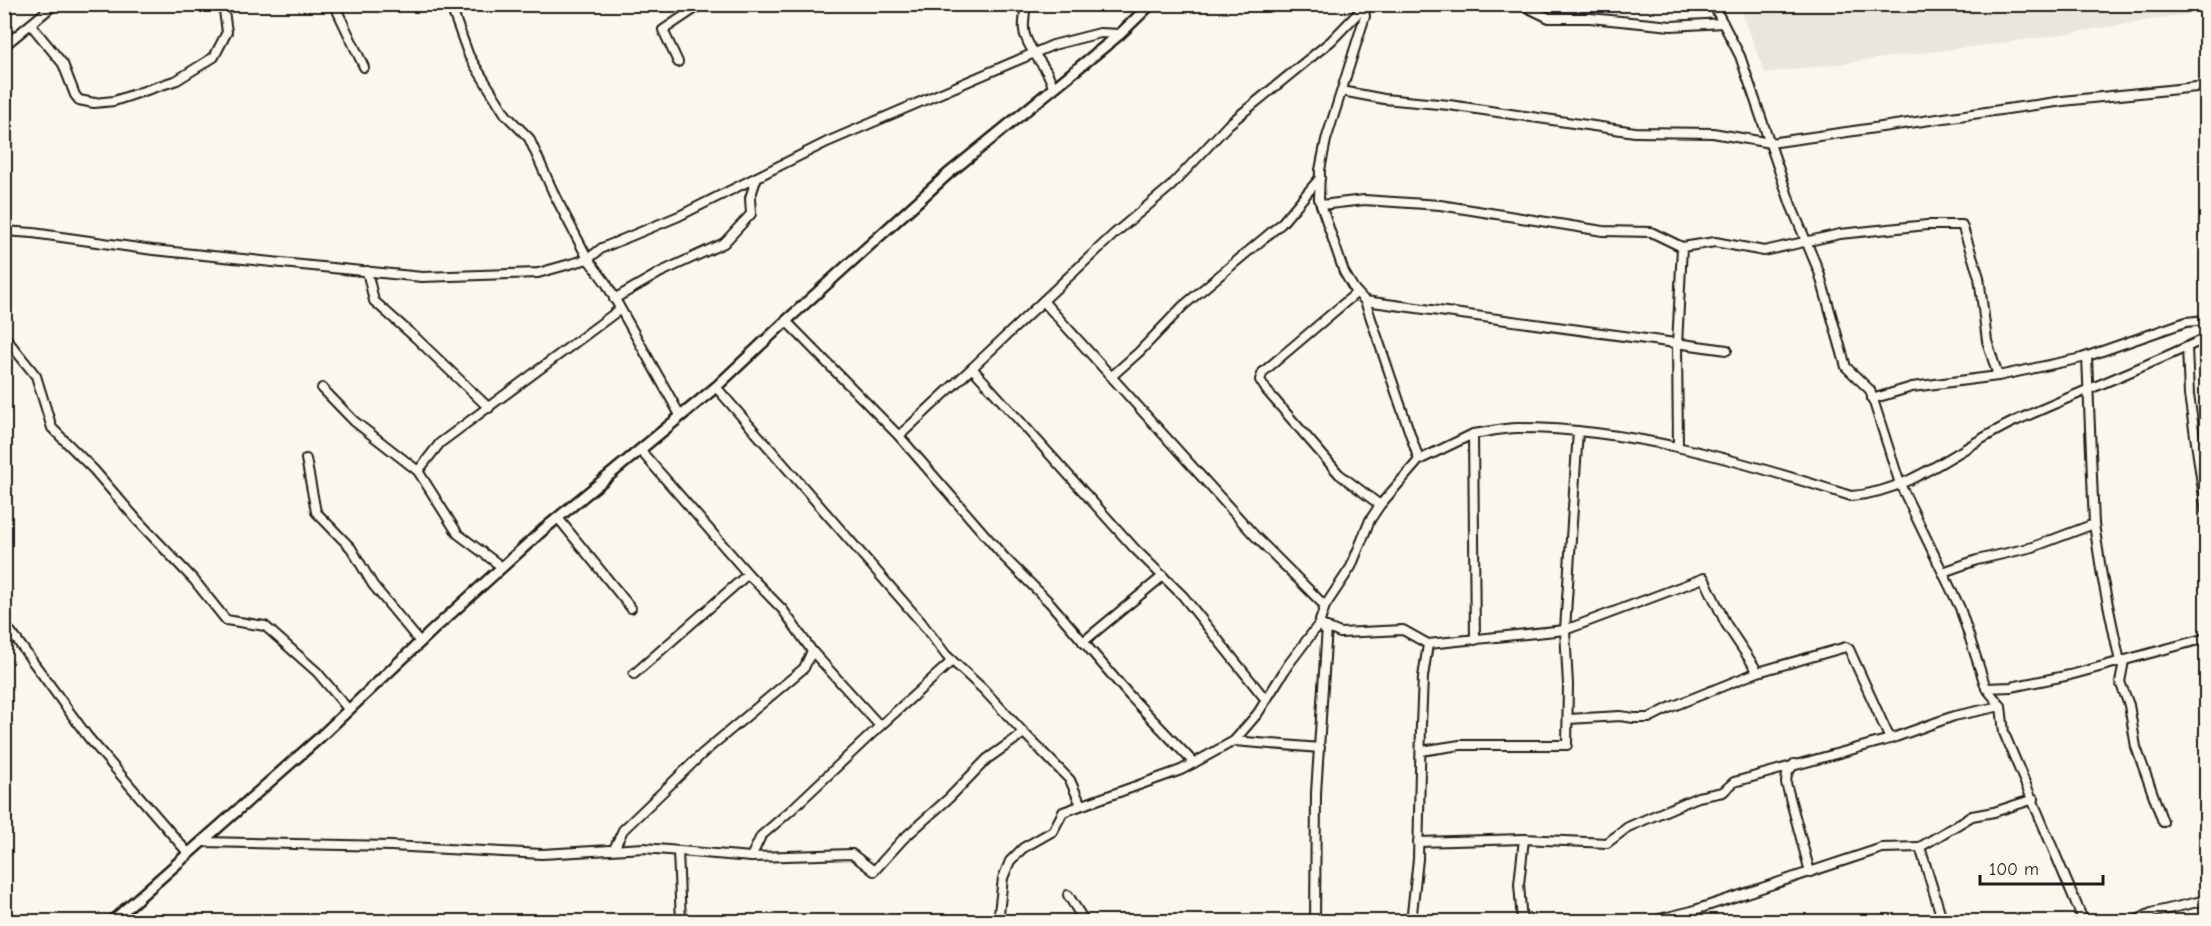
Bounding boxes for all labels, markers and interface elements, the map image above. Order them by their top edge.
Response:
scale bar [1980,848,2103,886]
text: 100 m [1989,859,2039,880]

